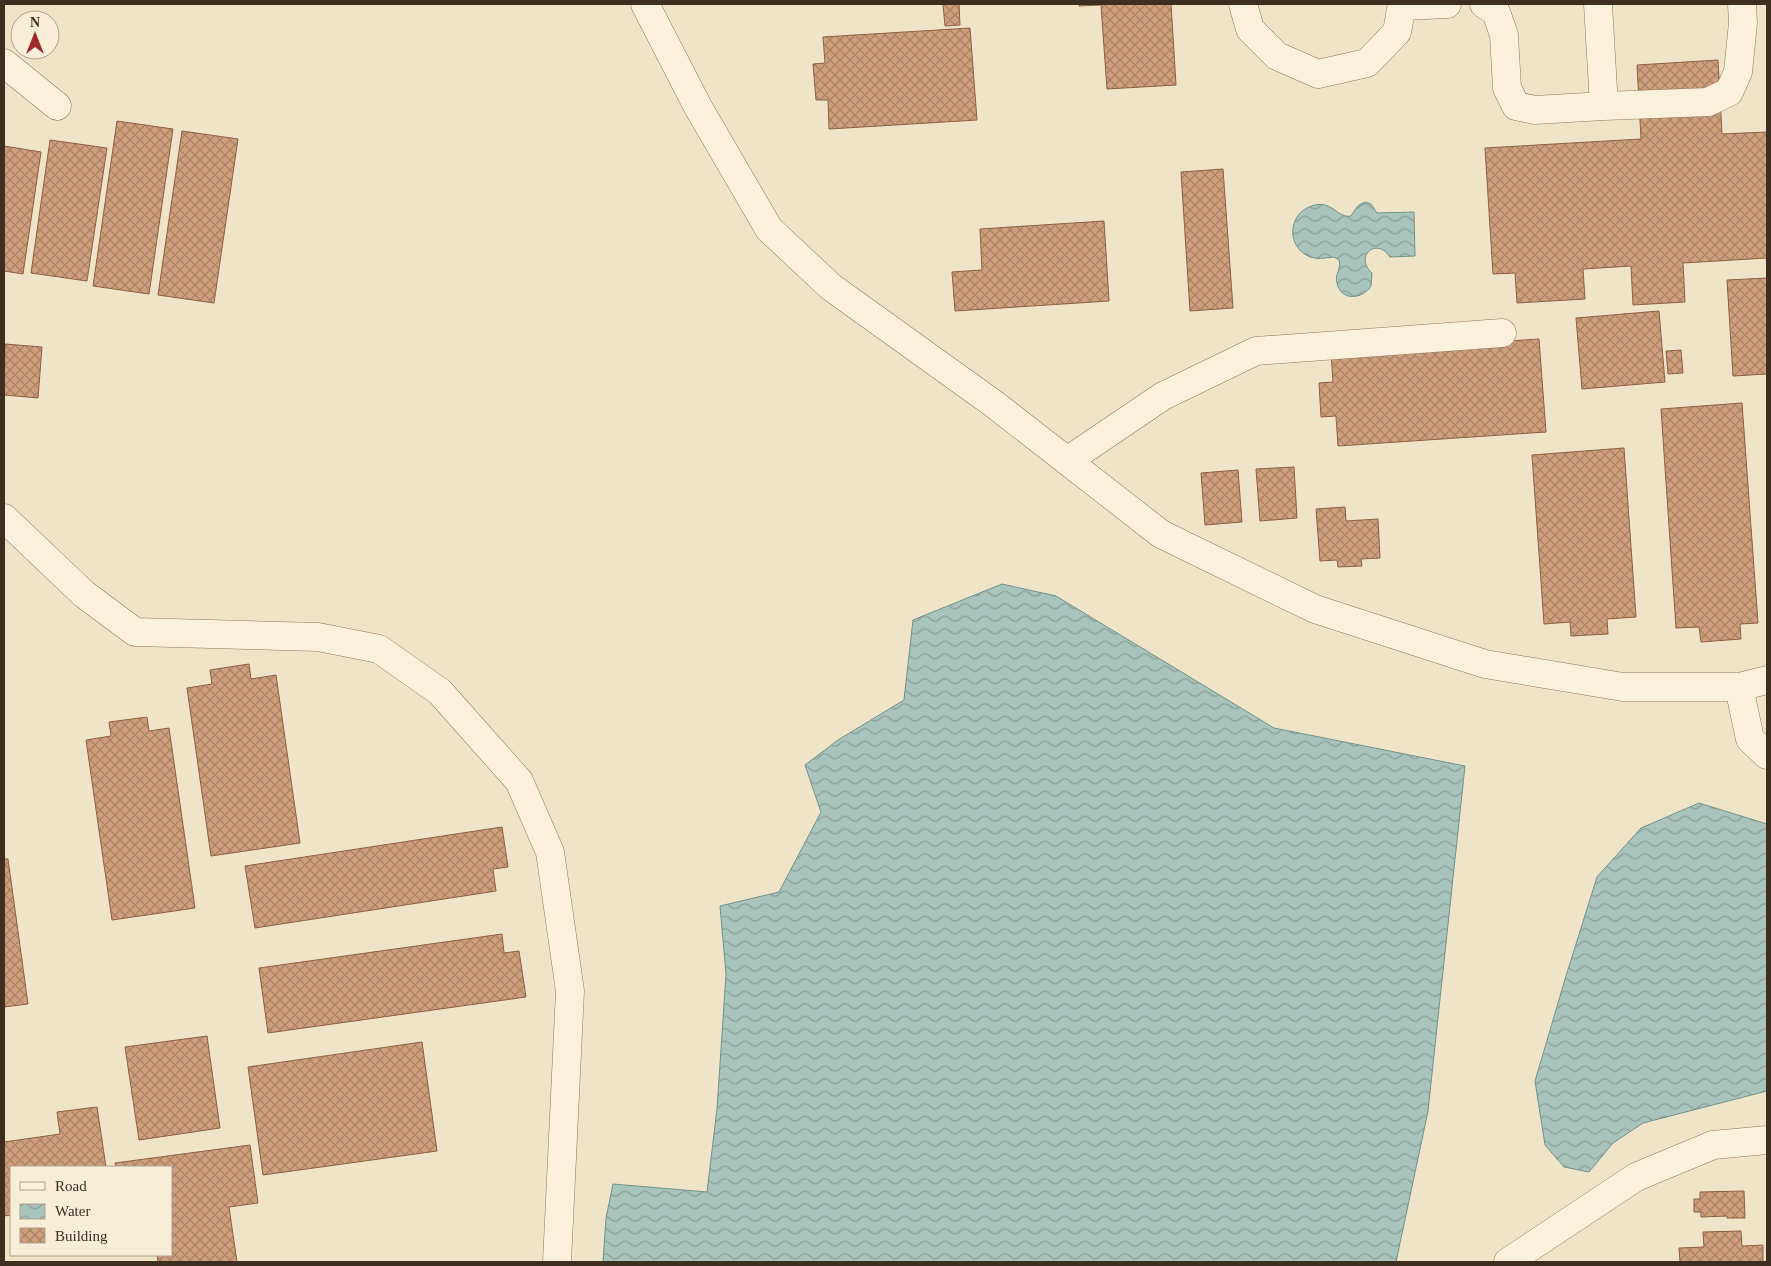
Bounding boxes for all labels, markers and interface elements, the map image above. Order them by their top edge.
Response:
north arrow [10,10,60,60]
text: N [30,15,40,30]
legend [10,1166,172,1256]
text: Road [55,1178,87,1194]
text: Water [55,1203,90,1219]
text: Building [55,1228,108,1244]

